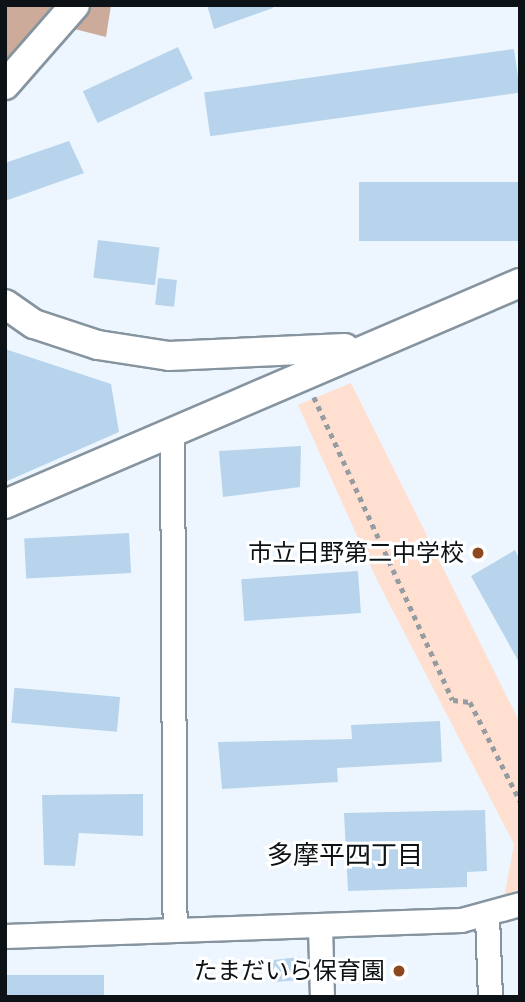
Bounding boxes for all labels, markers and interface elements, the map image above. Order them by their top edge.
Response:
place label: 市立日野第二中学校 [248,539,464,567]
marker: 市立日野第二中学校 [470,545,486,561]
district label: 多摩平四丁目 [267,839,423,871]
place label: たまだいら保育園 [193,957,385,985]
marker: たまだいら保育園 [391,963,407,979]

